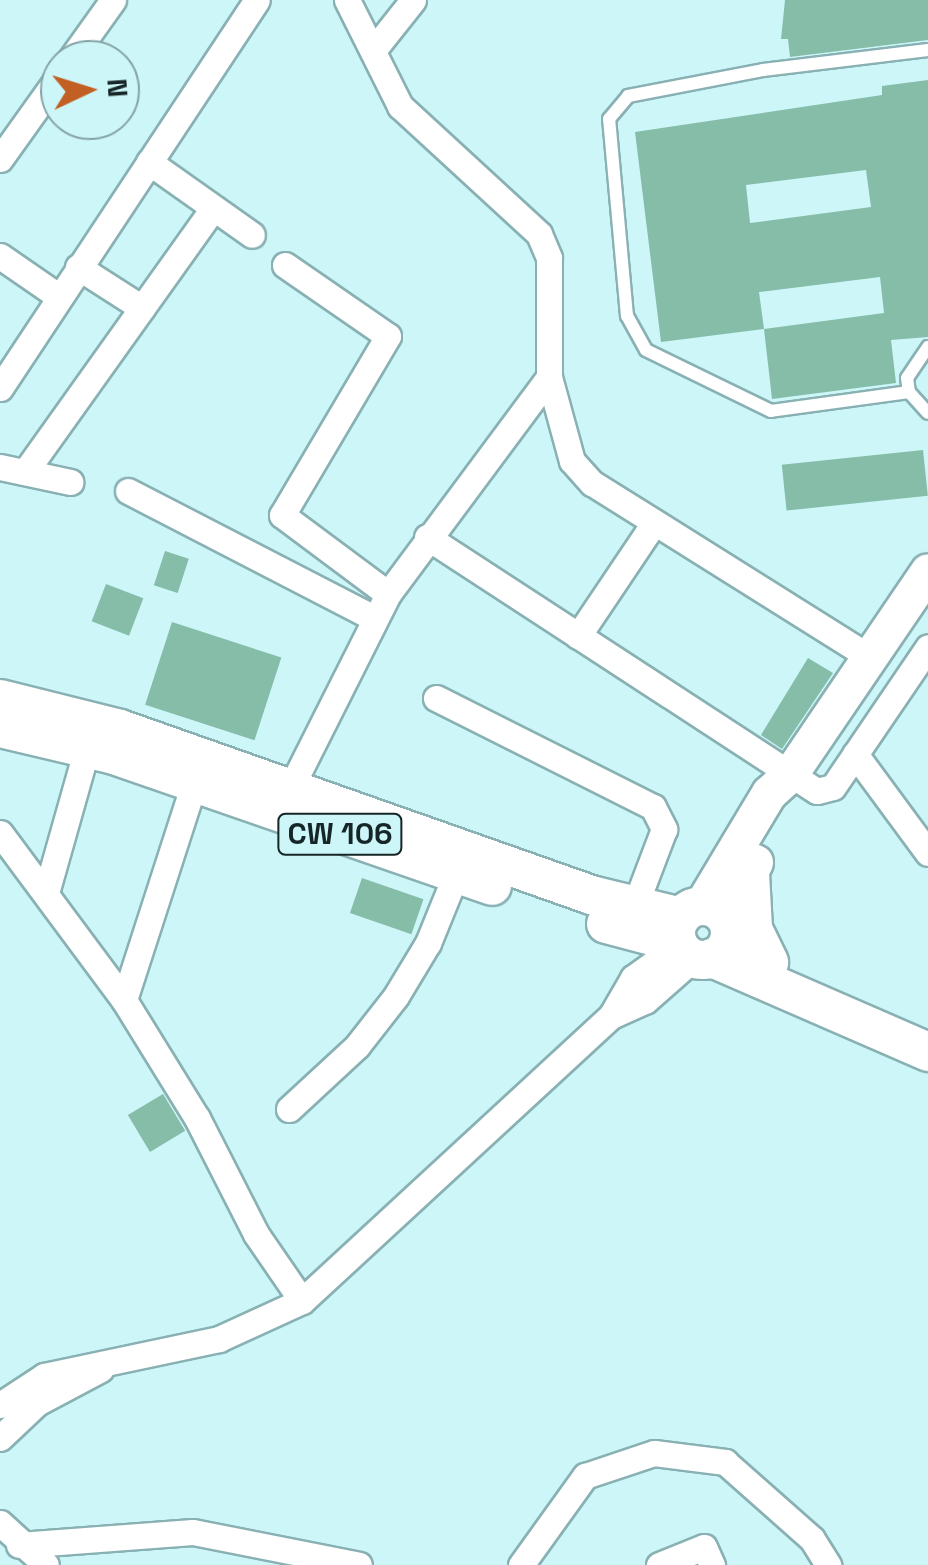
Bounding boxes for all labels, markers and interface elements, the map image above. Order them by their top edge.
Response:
north arrow [40,40,140,140]
text: N [99,77,137,99]
road number: CW 106 [275,809,405,859]

